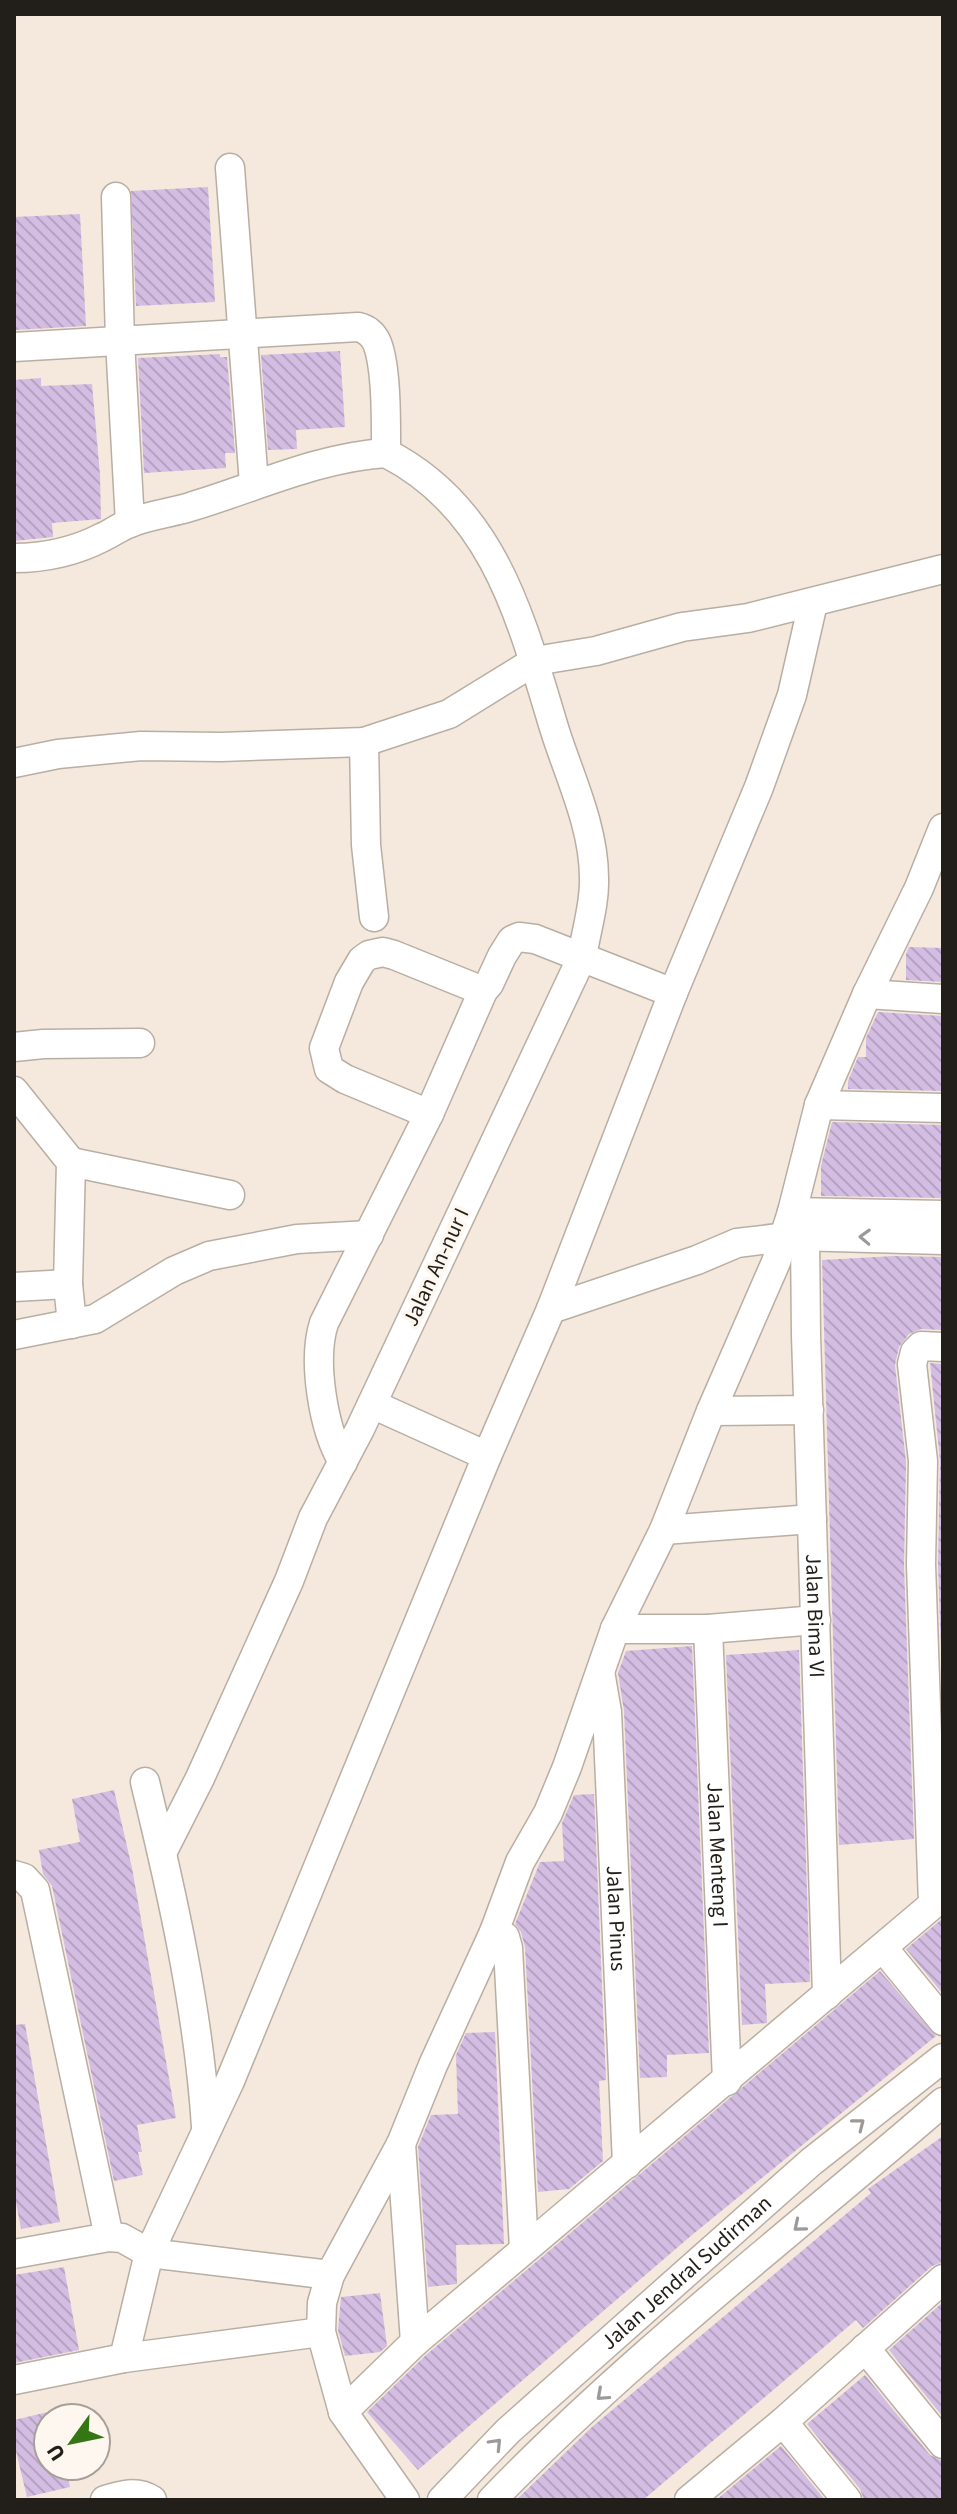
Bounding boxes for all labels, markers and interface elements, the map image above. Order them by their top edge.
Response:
street label: Jalan An-nur I [395,1203,477,1331]
one-way arrow [858,1229,871,1246]
street label: Jalan Bima VI [797,1553,833,1678]
street label: Jalan Menteng I [698,1782,737,1928]
street label: Jalan Pinus [598,1865,634,1972]
one-way arrow [850,2119,864,2134]
street label: Jalan Jendral Sudirman [594,2188,779,2357]
one-way arrow [794,2216,808,2231]
one-way arrow [596,2386,611,2400]
north arrow [32,2402,112,2482]
text: U [39,2437,73,2467]
one-way arrow [487,2439,501,2453]

